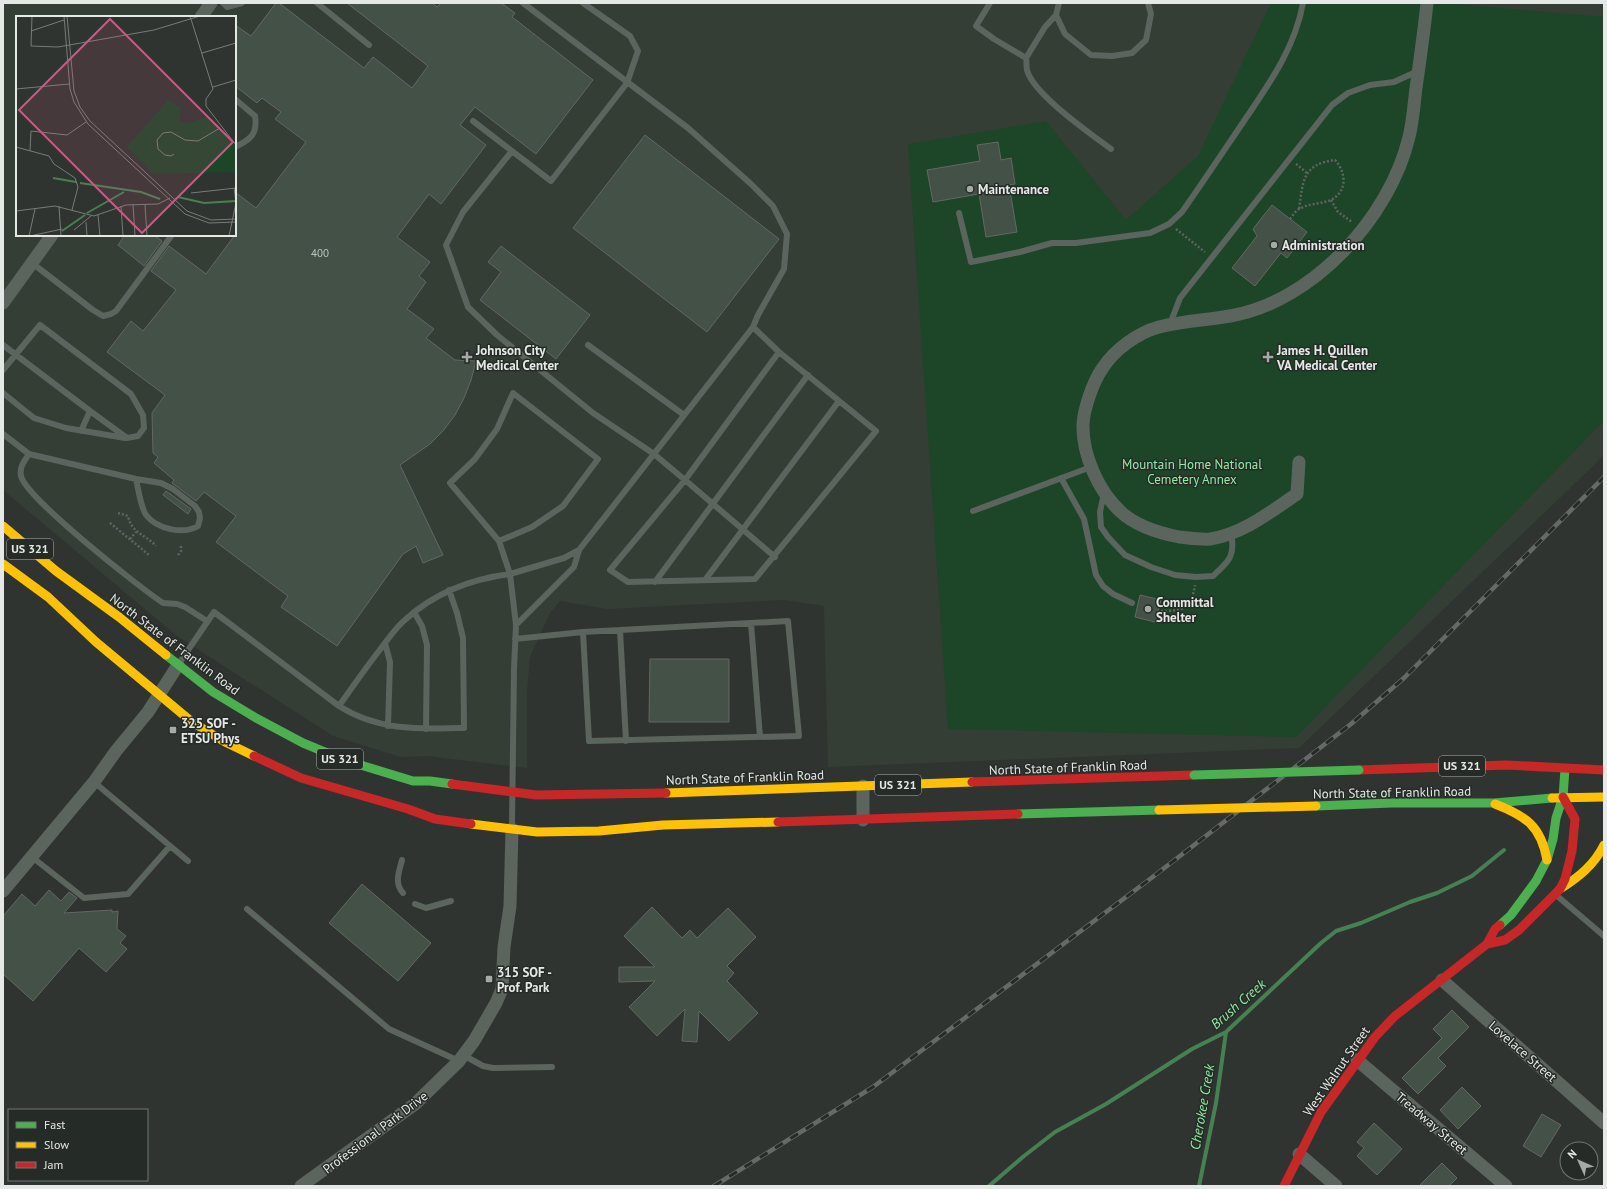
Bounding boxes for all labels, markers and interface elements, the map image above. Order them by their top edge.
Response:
inset map [16,16,236,236]
place label: Maintenance [978,181,1050,198]
marker: Maintenance [965,184,975,194]
place label: Administration [1282,237,1365,254]
marker: Administration [1269,240,1279,250]
house number: 400 [311,246,329,260]
place label: Johnson City Medical Center [475,342,559,374]
place label: James H. Quillen VA Medical Center [1276,342,1378,374]
marker: Johnson City Medical Center [461,351,473,363]
marker: James H. Quillen VA Medical Center [1262,351,1274,363]
park label: Mountain Home National Cemetery Annex [1122,456,1262,488]
road number: US 321 [7,539,53,559]
street label: North State of Franklin Road [106,590,243,699]
place label: Committal Shelter [1156,594,1214,626]
marker: Committal Shelter [1143,604,1153,614]
place label: 325 SOF - ETSU Phys [181,715,240,747]
marker: 325 SOF - ETSU Phys [168,725,178,735]
road number: US 321 [317,749,363,769]
street label: North State of Franklin Road [989,756,1147,779]
road number: US 321 [1439,756,1485,776]
street label: North State of Franklin Road [666,766,824,789]
road number: US 321 [875,775,921,795]
street label: North State of Franklin Road [1313,783,1471,802]
place label: 315 SOF - Prof. Park [497,964,552,996]
marker: 315 SOF - Prof. Park [484,974,494,984]
water label: Brush Creek [1207,975,1270,1033]
street label: Lovelace Street [1485,1017,1561,1086]
street label: West Walnut Street [1299,1023,1374,1119]
water label: Cherokee Creek [1186,1062,1219,1151]
street label: Professional Park Drive [319,1087,431,1177]
street label: Treadway Street [1392,1088,1472,1159]
legend [8,1109,148,1181]
text: Fast [44,1117,65,1132]
text: Slow [44,1137,69,1152]
north arrow [1559,1141,1599,1181]
text: N [1564,1146,1579,1161]
text: Jam [43,1157,63,1172]

